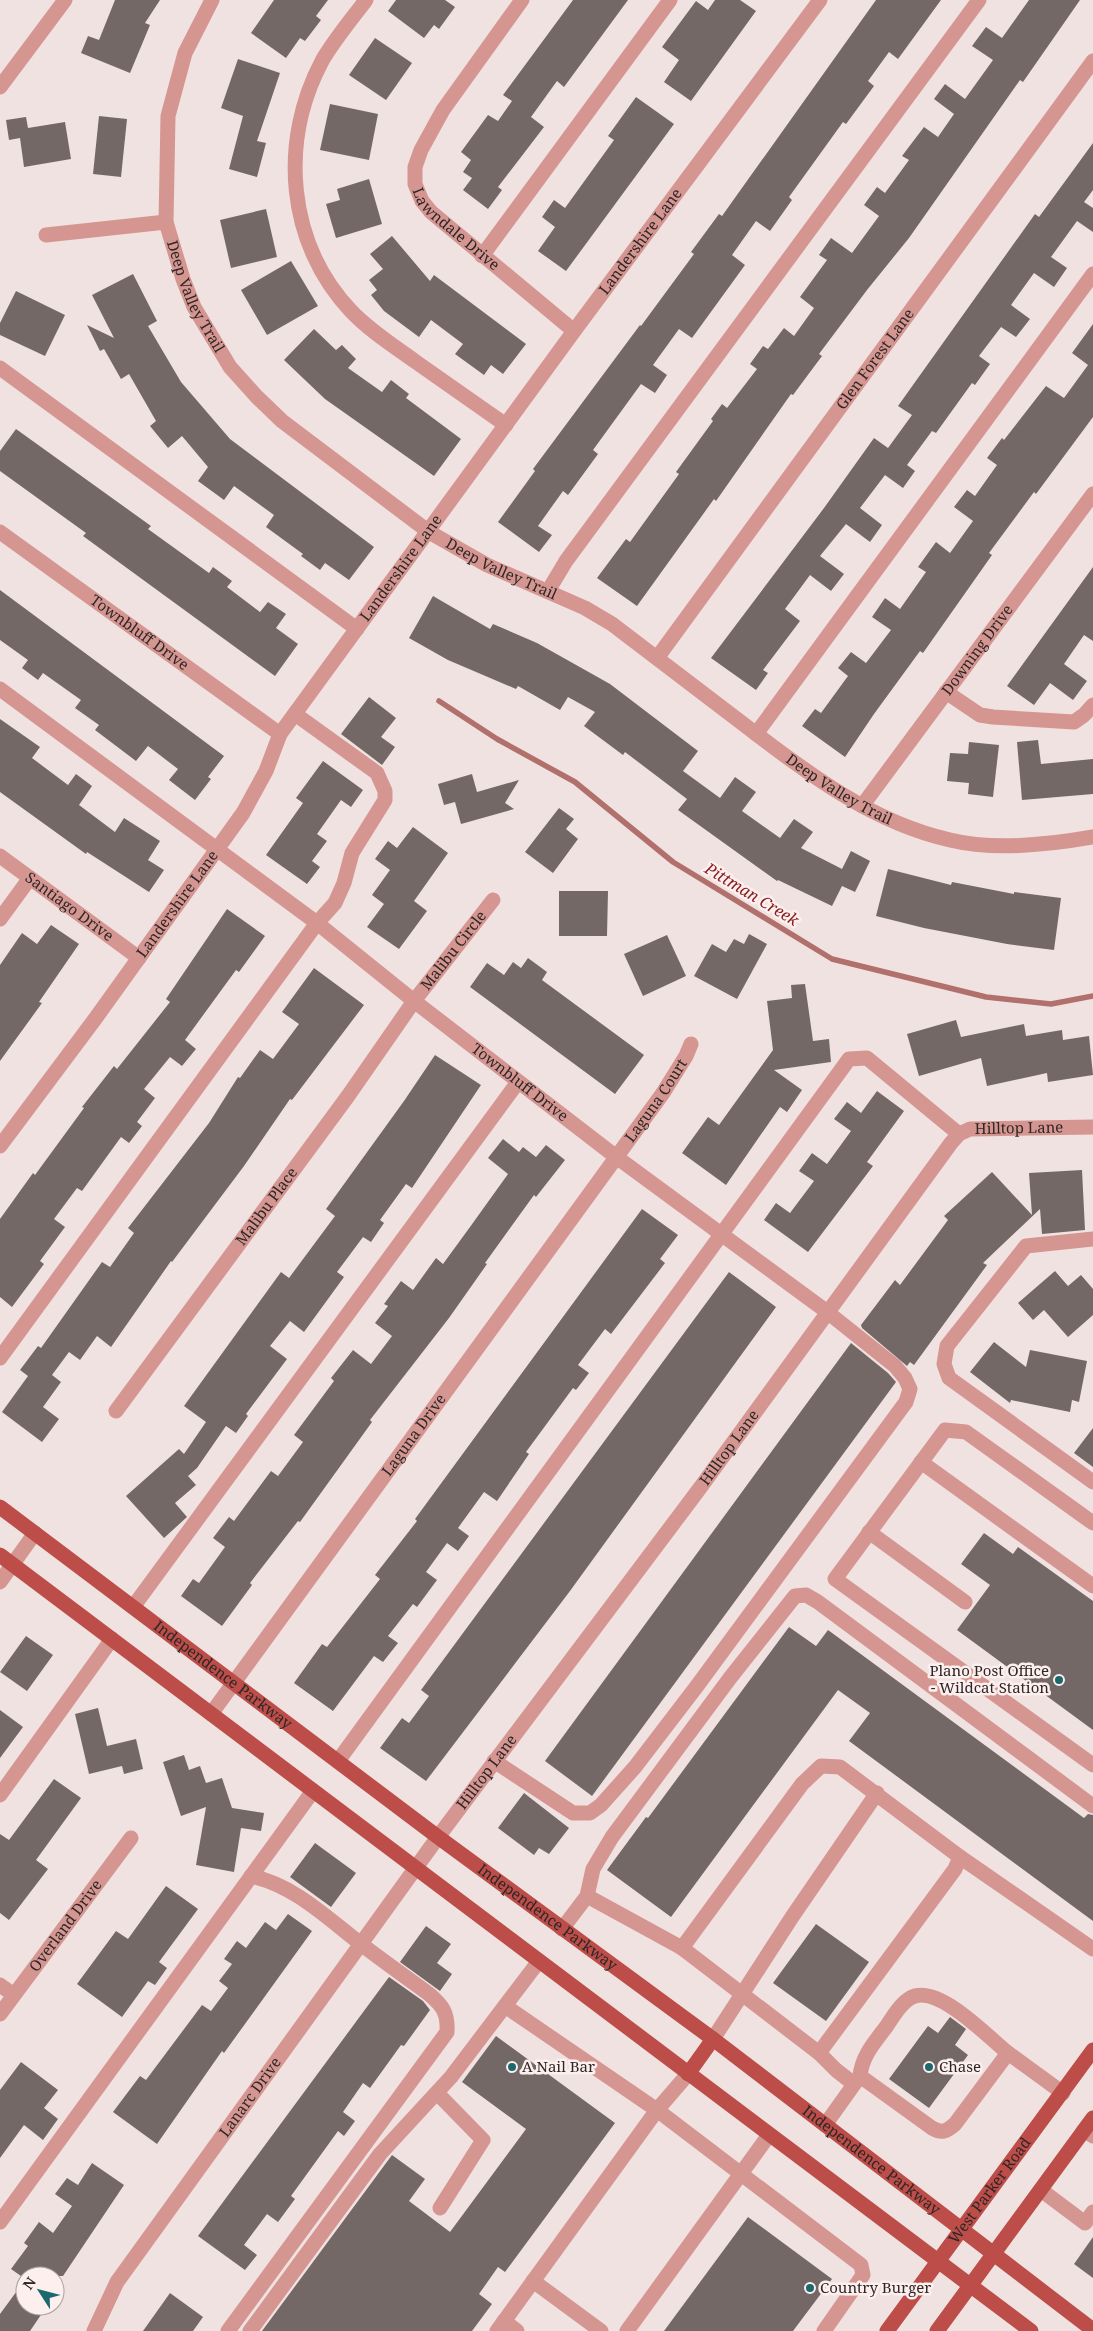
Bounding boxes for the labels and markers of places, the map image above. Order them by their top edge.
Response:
place label: Plano Post Office - Wildcat Station [929,1660,1049,1697]
marker: Plano Post Office - Wildcat Station [1053,1674,1065,1686]
place label: A Nail Bar [522,2056,595,2076]
place label: Chase [939,2056,981,2076]
marker: A Nail Bar [506,2061,518,2073]
marker: Chase [923,2061,935,2073]
place label: Country Burger [820,2277,931,2297]
marker: Country Burger [804,2282,816,2294]

